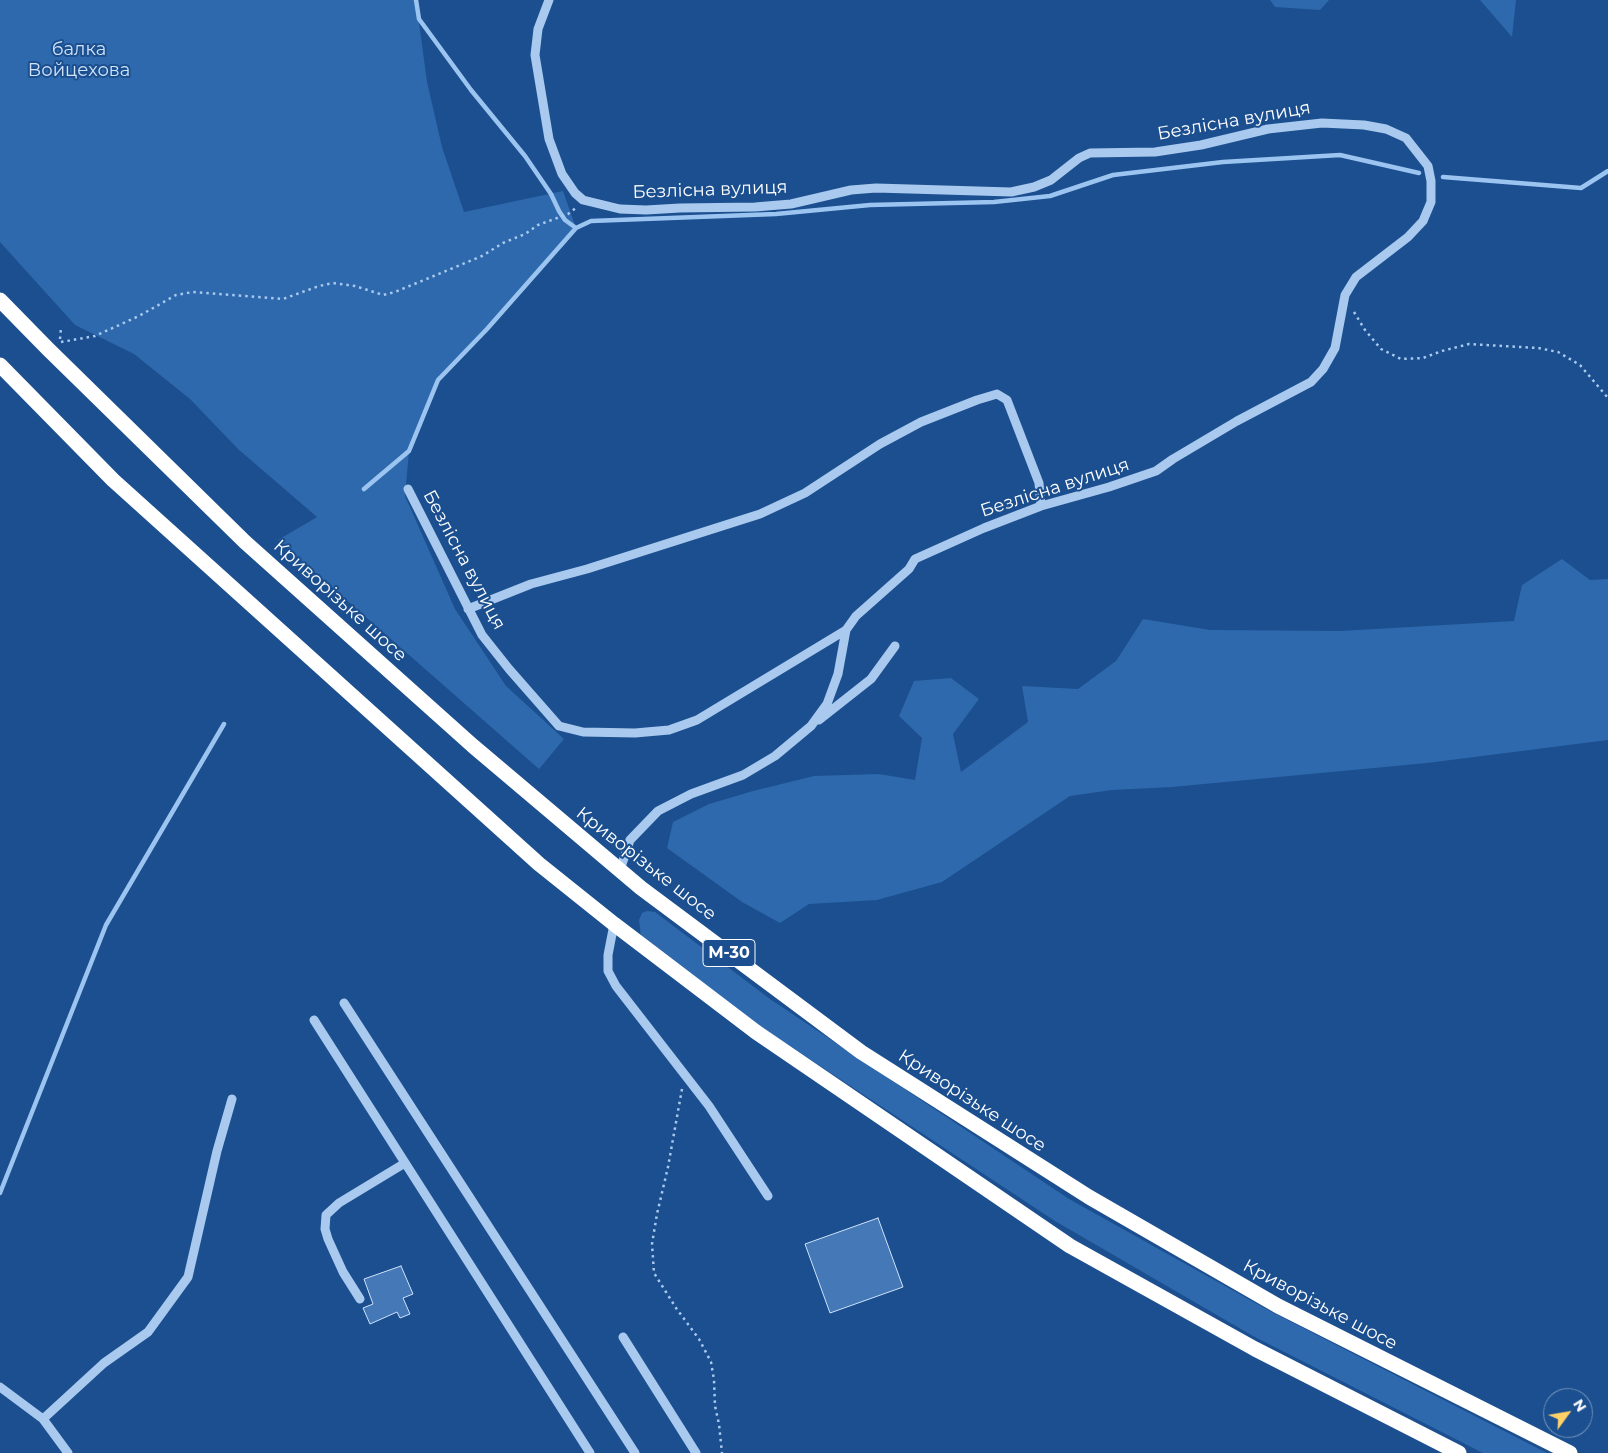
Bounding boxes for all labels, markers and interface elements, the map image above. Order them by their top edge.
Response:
park label: балка Войцехова [28,39,130,82]
street label: Безлісна вулиця [1156,97,1312,145]
street label: Безлісна вулиця [632,176,788,204]
street label: Безлісна вулиця [978,454,1132,522]
street label: Безлісна вулиця [418,486,510,634]
street label: Криворізьке шосе [269,535,411,667]
street label: Криворізьке шосе [572,803,720,925]
road number: М-30 [703,940,755,966]
street label: Криворізьке шосе [894,1045,1050,1157]
street label: Криворізьке шосе [1239,1255,1401,1355]
north arrow [1543,1388,1593,1438]
text: N [1569,1396,1591,1415]

